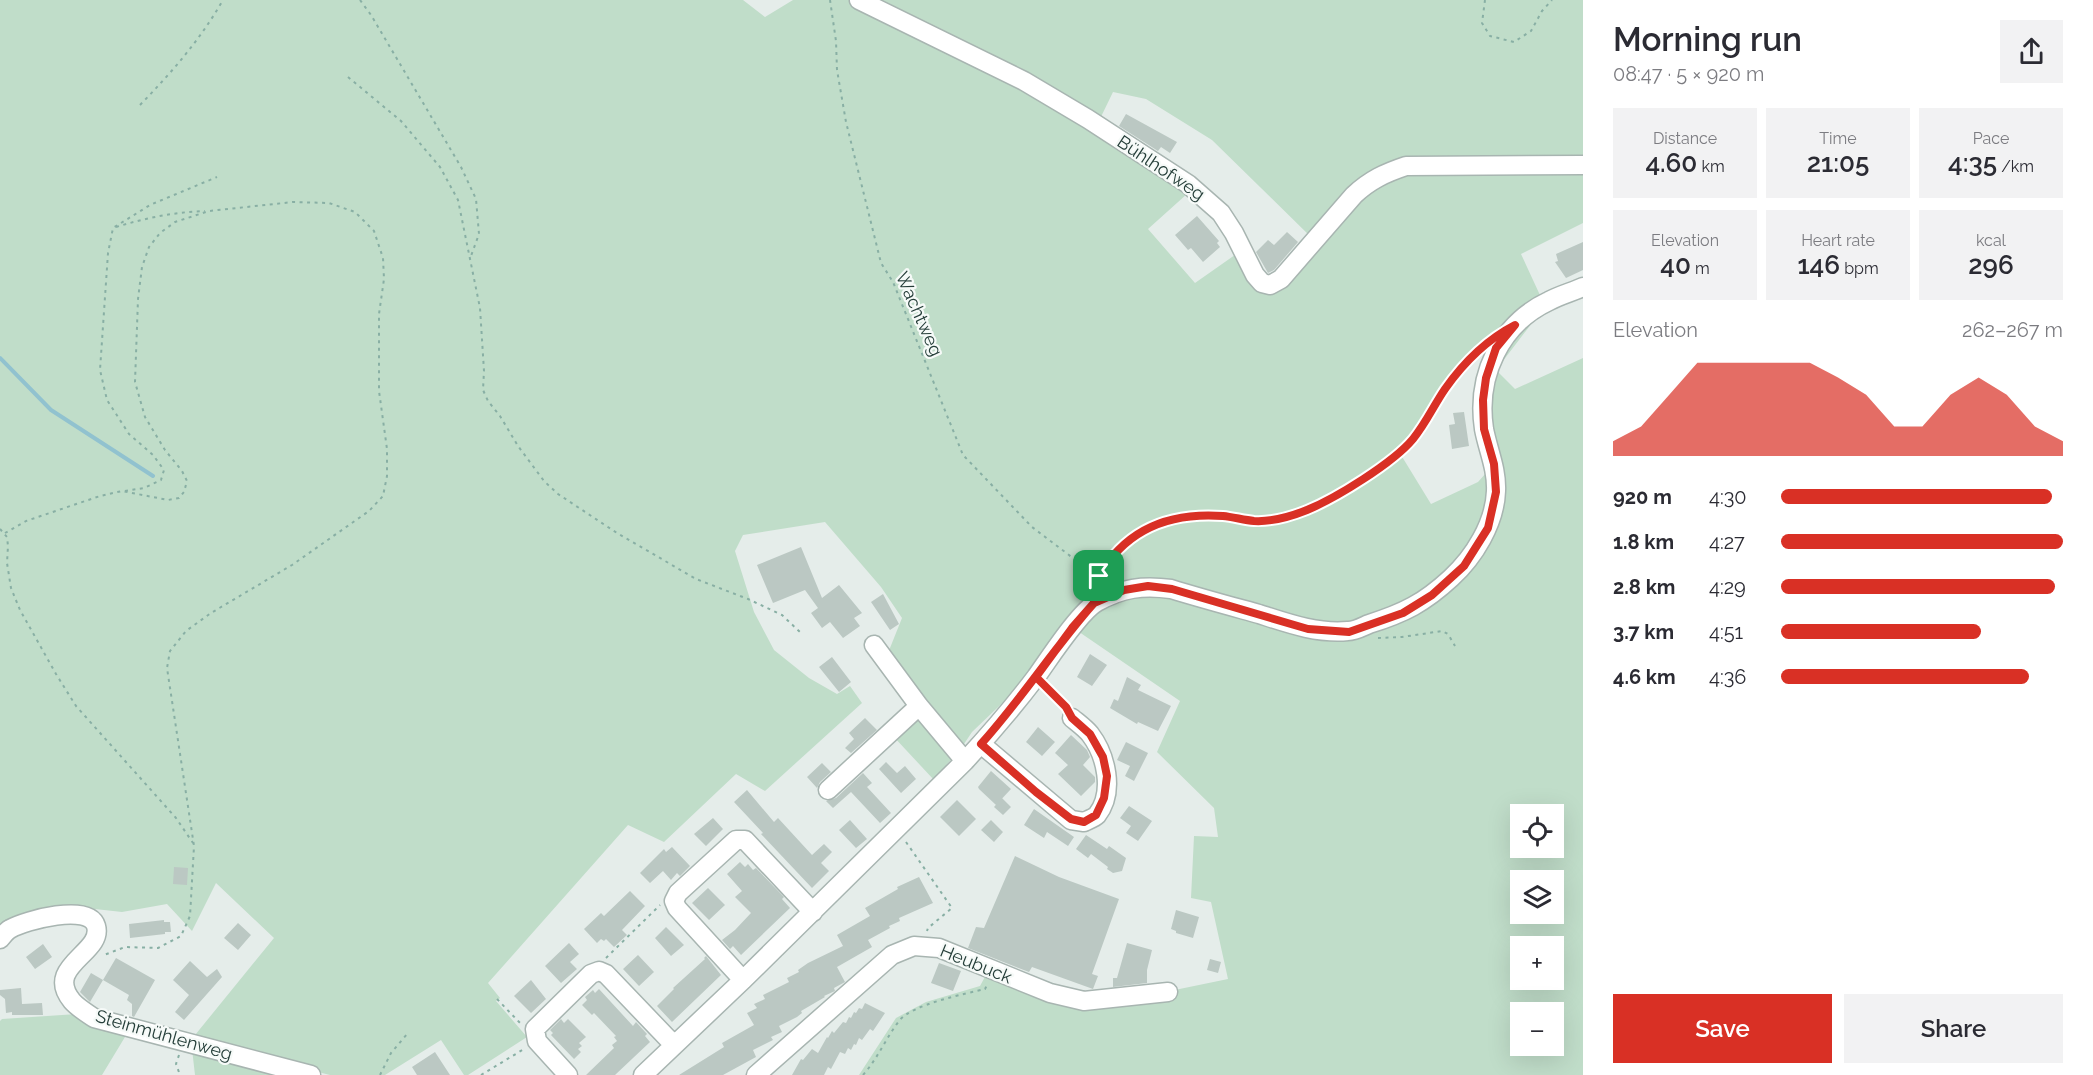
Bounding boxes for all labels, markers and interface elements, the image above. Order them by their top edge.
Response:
text: Morning run [1613,20,1802,59]
button: share [2000,20,2063,83]
text: 08:47 · 5 × 920 m [1613,62,1764,86]
text: Distance [1653,129,1717,148]
text: Time [1819,129,1857,148]
text: Pace [1973,129,2009,148]
street label: Bühlhofweg [1114,131,1209,205]
text: 4.60 [1645,148,1697,178]
text: 21:05 [1807,148,1869,178]
text: 4:35 [1948,148,1997,178]
text: km [1697,157,1725,176]
text: /km [1997,157,2034,176]
text: Elevation [1651,231,1719,250]
text: Heart rate [1801,231,1875,250]
text: kcal [1976,231,2006,250]
text: 40 [1660,250,1691,280]
text: 146 [1797,250,1840,280]
text: 296 [1968,250,2014,280]
text: m [1691,259,1710,278]
text: bpm [1840,259,1879,278]
street label: Wachtweg [892,268,947,359]
text: Elevation [1613,318,1698,342]
text: 262–267 m [1962,318,2063,342]
text: 920 m [1613,485,1672,509]
text: 4:30 [1709,485,1747,509]
text: 1.8 km [1613,530,1674,554]
text: 4:27 [1709,530,1745,554]
pin [1073,550,1124,601]
icon: arrive [1082,559,1115,592]
text: 2.8 km [1613,575,1675,599]
text: 4:29 [1709,575,1746,599]
text: 3.7 km [1613,620,1674,644]
text: 4:51 [1709,620,1743,644]
text: 4.6 km [1613,665,1676,689]
text: 4:36 [1709,665,1746,689]
map controls [1510,804,1564,1056]
button: locate [1510,804,1564,858]
button: layers [1510,870,1564,924]
button: + [1510,936,1564,990]
street label: Heubuck [937,940,1016,988]
button: Save [1613,994,1832,1063]
button: Share [1844,994,2063,1063]
button: − [1510,1002,1564,1056]
street label: Steinmühlenweg [93,1005,235,1064]

